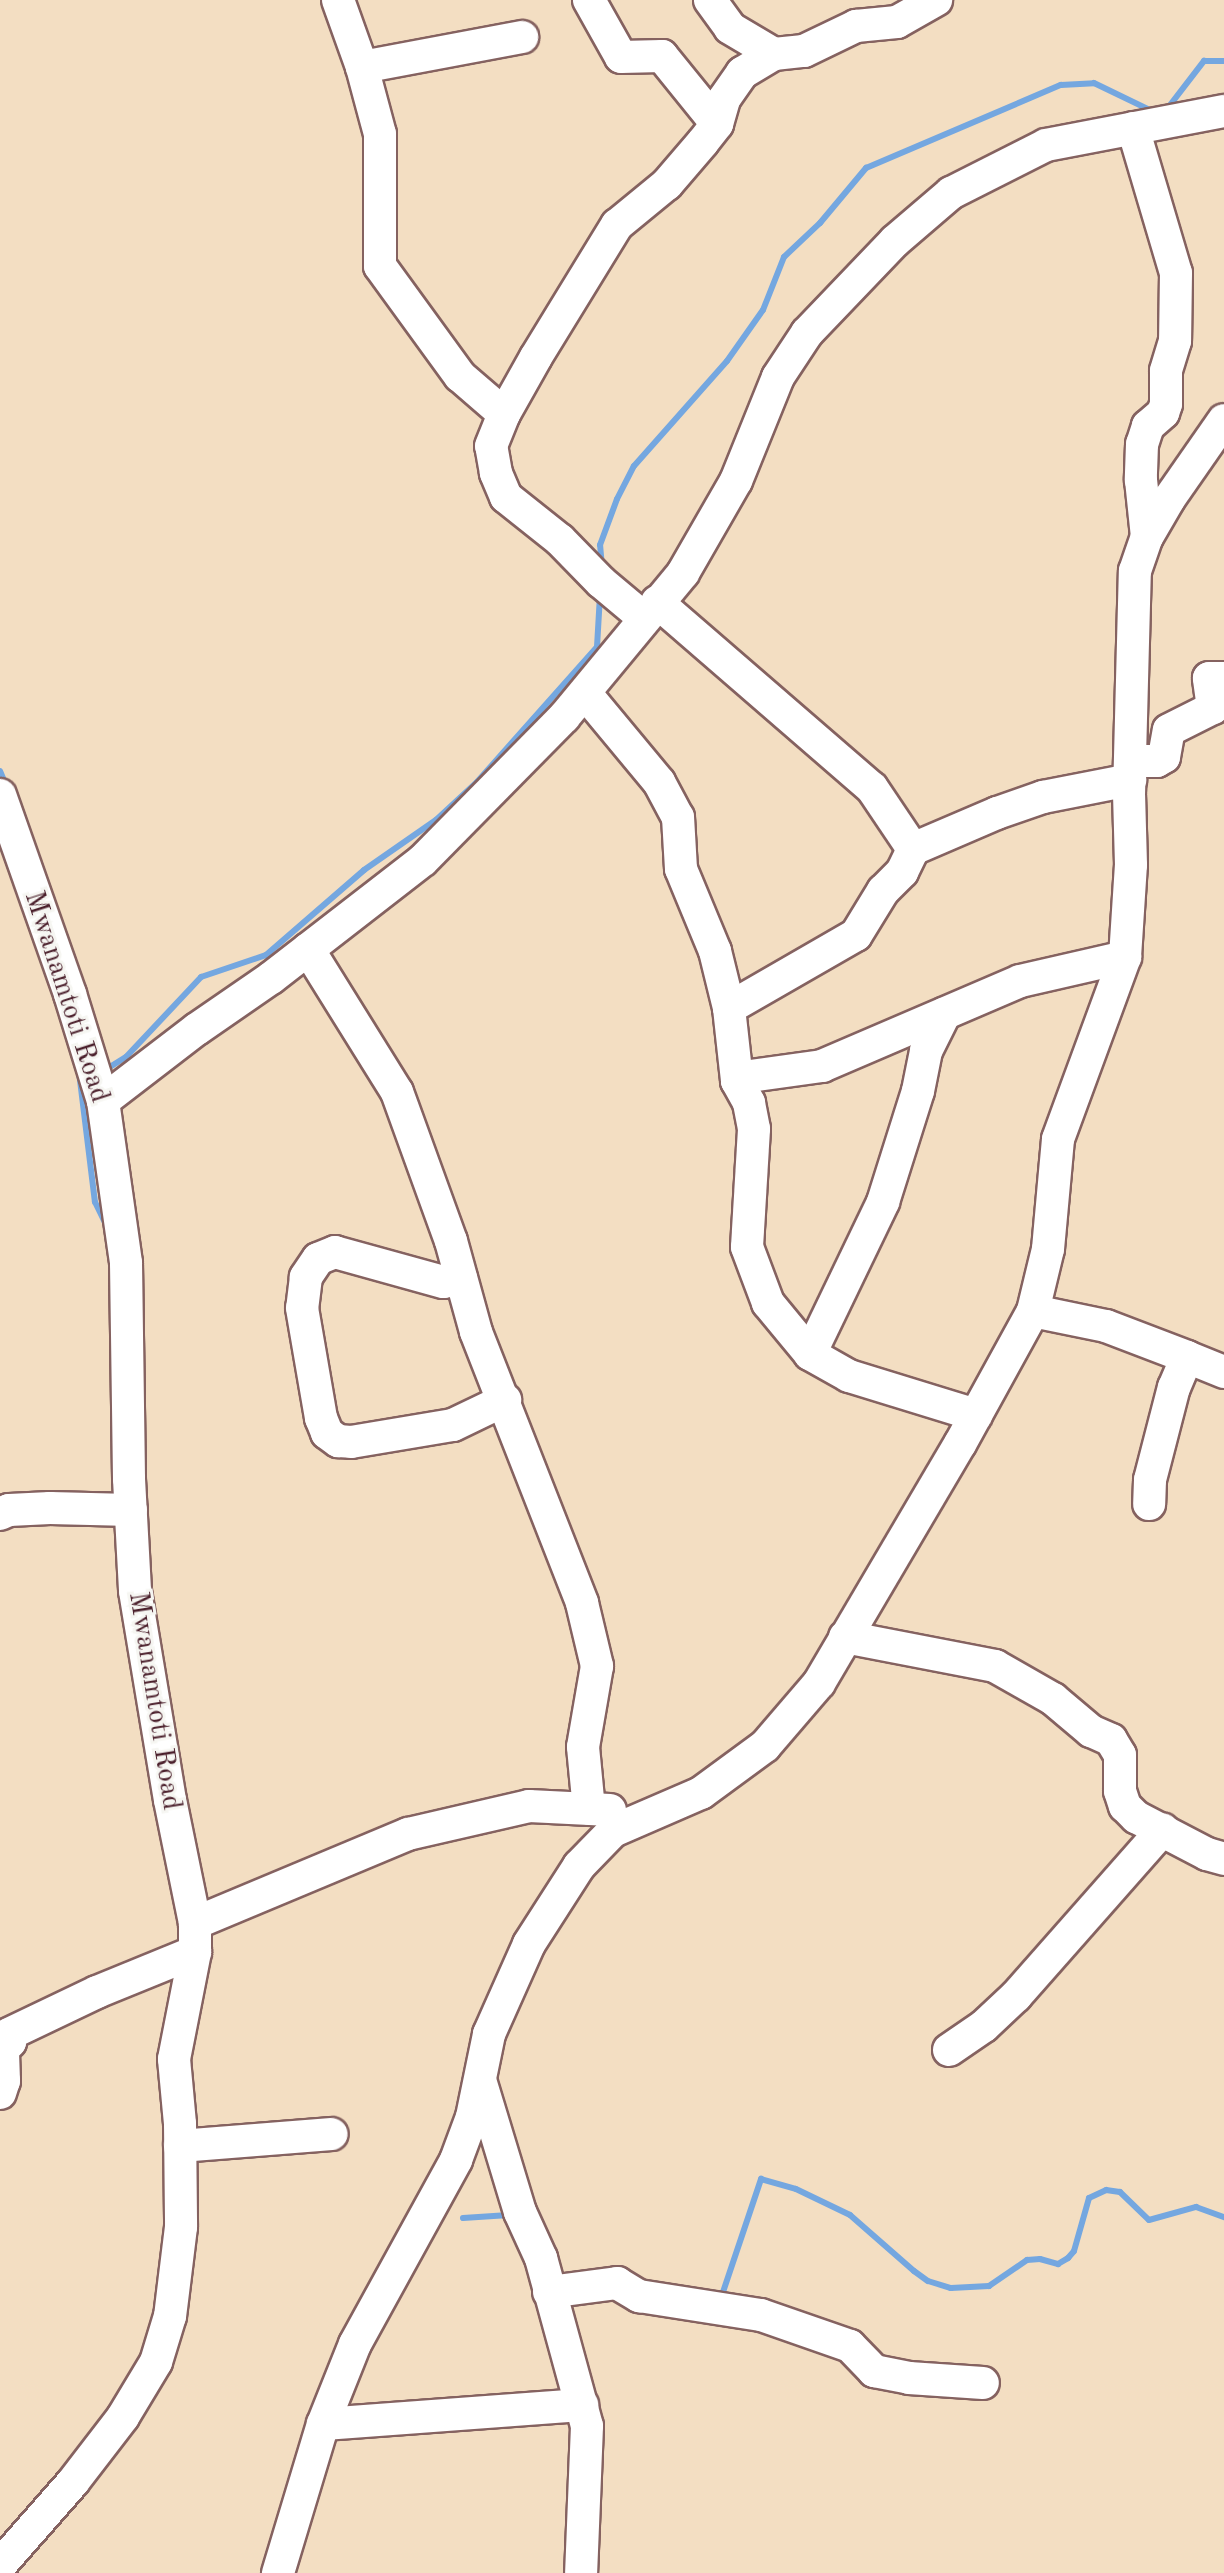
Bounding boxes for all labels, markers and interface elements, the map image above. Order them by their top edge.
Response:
street label: Mwanamtoti Road [16,887,116,1107]
street label: Mwanamtoti Road [120,1589,188,1813]

